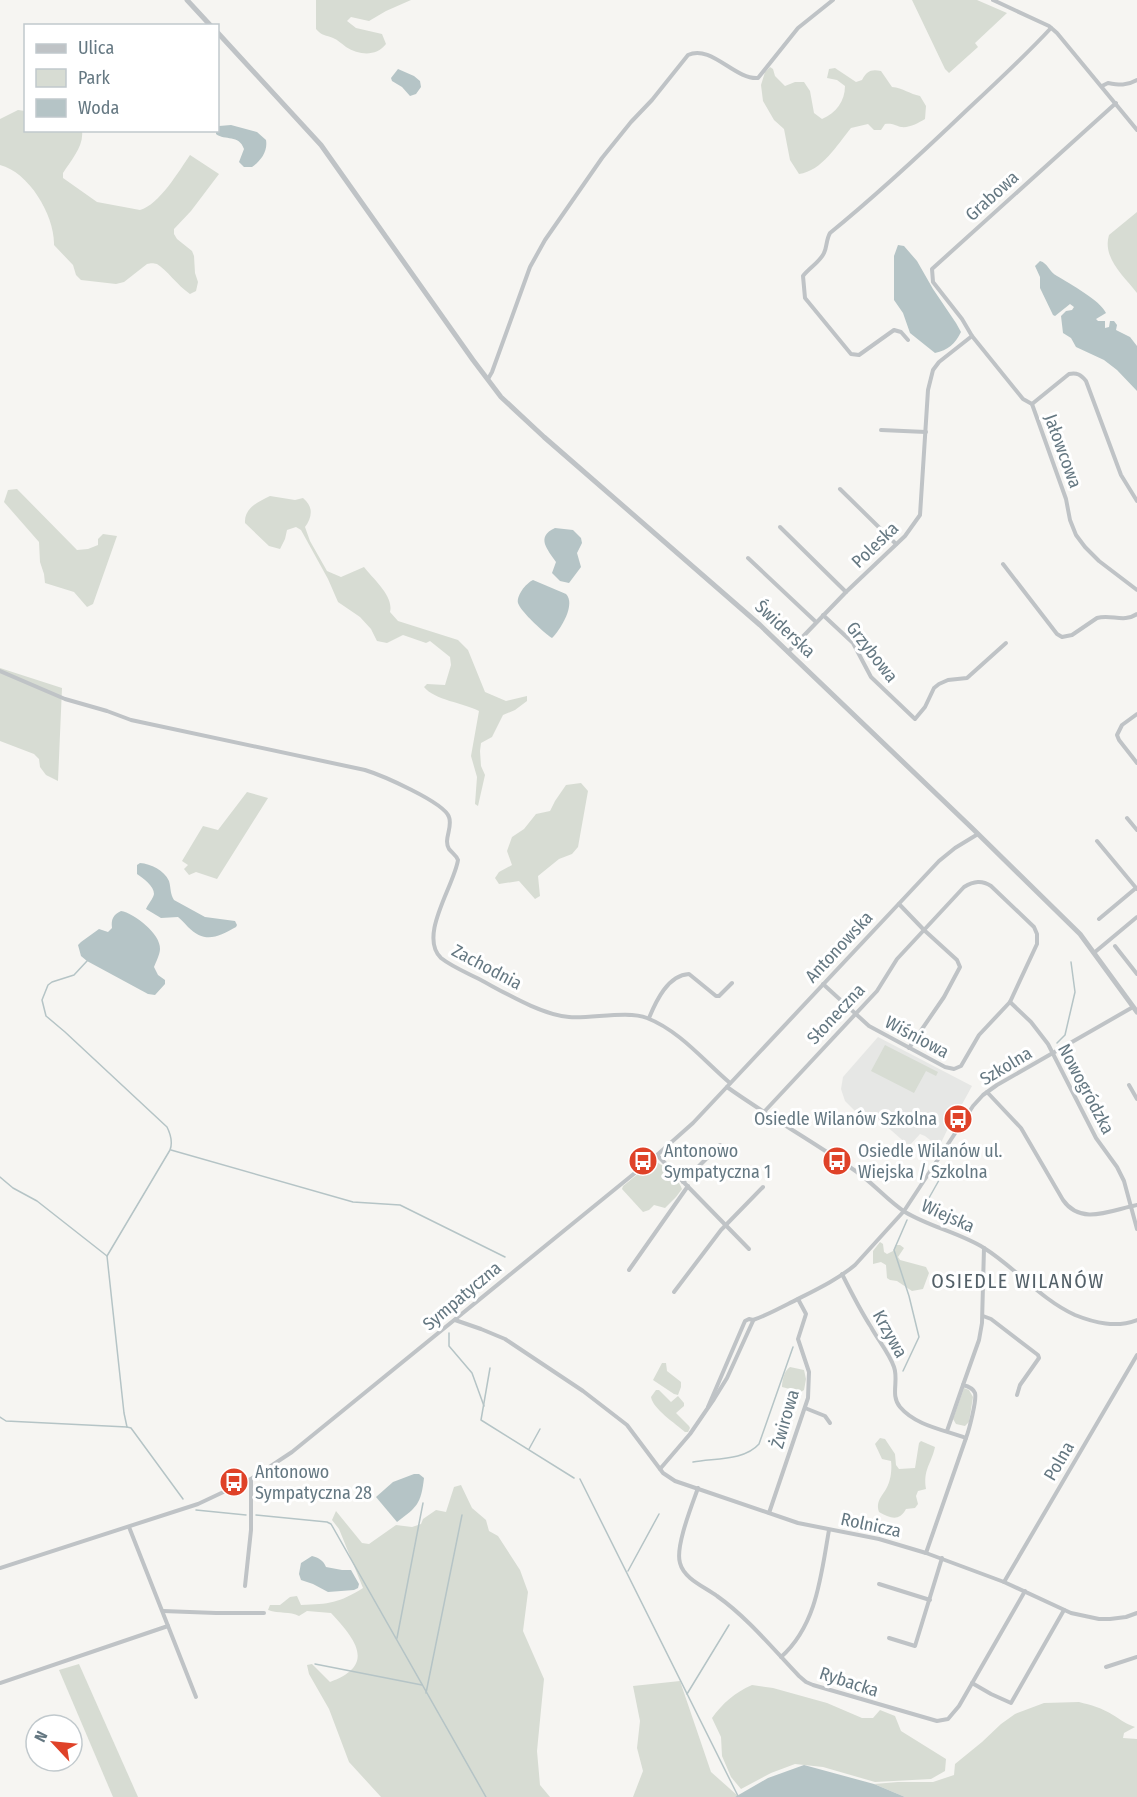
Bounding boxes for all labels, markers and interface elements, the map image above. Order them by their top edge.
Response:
legend [24,24,219,132]
text: Ulica [78,37,114,59]
text: Park [78,67,111,89]
text: Woda [78,97,119,119]
street label: Grabowa [961,166,1023,226]
street label: Jałowcowa [1039,411,1087,491]
street label: Poleska [847,517,903,573]
street label: Świderska [750,596,820,663]
street label: Grzybowa [841,617,903,687]
street label: Antonowska [800,907,878,987]
street label: Zachodnia [448,939,526,995]
street label: Słoneczna [802,979,870,1049]
street label: Wiśniowa [881,1011,953,1063]
street label: Nowogródzka [1053,1040,1119,1138]
street label: Szkolna [976,1042,1036,1090]
bus stop icon: Osiedle Wilanów Szkolna [942,1103,974,1135]
place label: Osiedle Wilanów Szkolna [754,1108,937,1130]
place label: Antonowo Sympatyczna 1 [664,1140,771,1183]
place label: Osiedle Wilanów ul. Wiejska / Szkolna [858,1140,1003,1183]
bus stop icon: Antonowo Sympatyczna 1 [627,1145,659,1177]
bus stop icon: Osiedle Wilanów ul. Wiejska / Szkolna [821,1145,853,1177]
street label: Wiejska [918,1195,978,1238]
street label: Sympatyczna [418,1257,506,1335]
district label: OSIEDLE WILANÓW [931,1269,1105,1293]
street label: Krzywa [868,1306,912,1362]
street label: Żwirowa [766,1387,804,1451]
street label: Polna [1039,1437,1079,1484]
place label: Antonowo Sympatyczna 28 [255,1461,372,1504]
bus stop icon: Antonowo Sympatyczna 28 [218,1466,250,1498]
street label: Rolnicza [839,1508,903,1542]
street label: Rybacka [817,1662,881,1702]
north arrow [24,1713,84,1773]
text: N [30,1728,52,1745]

